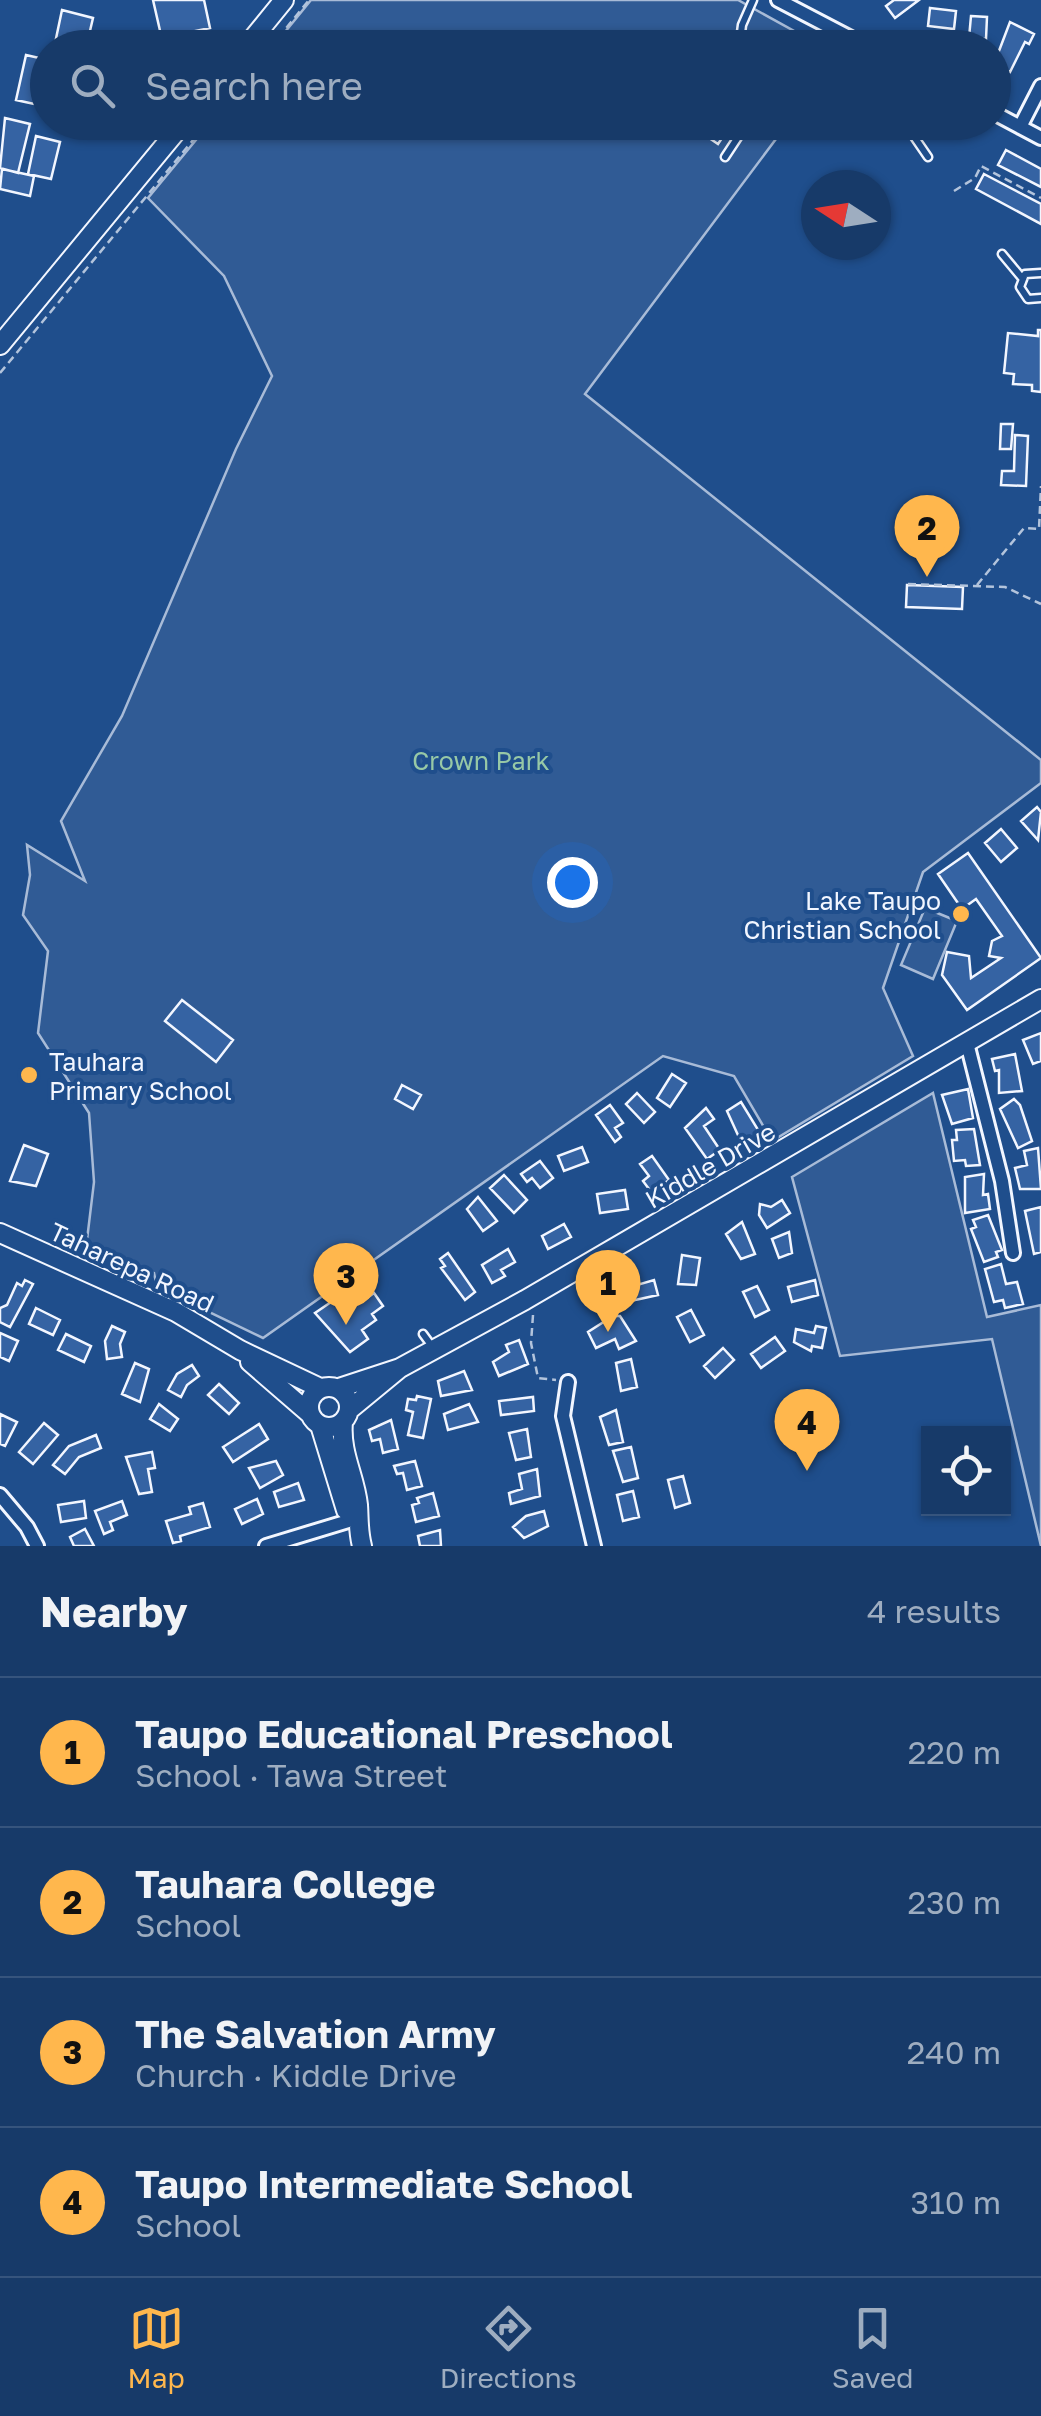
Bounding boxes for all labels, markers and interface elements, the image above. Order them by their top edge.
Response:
search box [30,30,1011,140]
icon: search [65,58,120,113]
text: Search here [145,63,363,108]
north arrow [801,170,891,260]
pin: 2 [894,494,960,577]
park label: Crown Park [412,745,550,776]
your location [547,857,598,908]
place label: Lake Taupo Christian School [743,885,941,945]
marker: Lake Taupo Christian School [950,903,972,925]
place label: Tauhara Primary School [49,1046,232,1106]
marker: Tauhara Primary School [18,1064,40,1086]
street label: Kiddle Drive [639,1115,781,1215]
street label: Taharepa Road [45,1215,219,1319]
pin: 3 [314,1242,378,1325]
pin: 1 [576,1250,640,1332]
pin: 4 [774,1388,840,1471]
map controls [921,1426,1011,1516]
button: locate [921,1426,1011,1516]
text: Nearby [40,1586,188,1636]
text: 4 results [867,1592,1001,1630]
text: Taupo Educational Preschool [135,1711,673,1756]
text: 1 [64,1733,81,1771]
text: 220 m [908,1733,1001,1771]
text: School · Tawa Street [135,1756,448,1794]
text: Tauhara College [135,1861,435,1906]
text: 2 [63,1883,82,1921]
text: 230 m [908,1883,1001,1921]
text: School [135,1906,241,1944]
text: The Salvation Army [135,2011,496,2056]
text: 3 [63,2033,82,2071]
text: 240 m [907,2033,1001,2071]
text: Church · Kiddle Drive [135,2056,456,2094]
text: Taupo Intermediate School [135,2161,633,2206]
text: 4 [62,2183,83,2221]
text: 310 m [911,2183,1001,2221]
text: School [135,2206,241,2244]
tab: Map [128,2301,185,2394]
tab: Directions [440,2301,577,2394]
tab: Saved [832,2301,913,2394]

